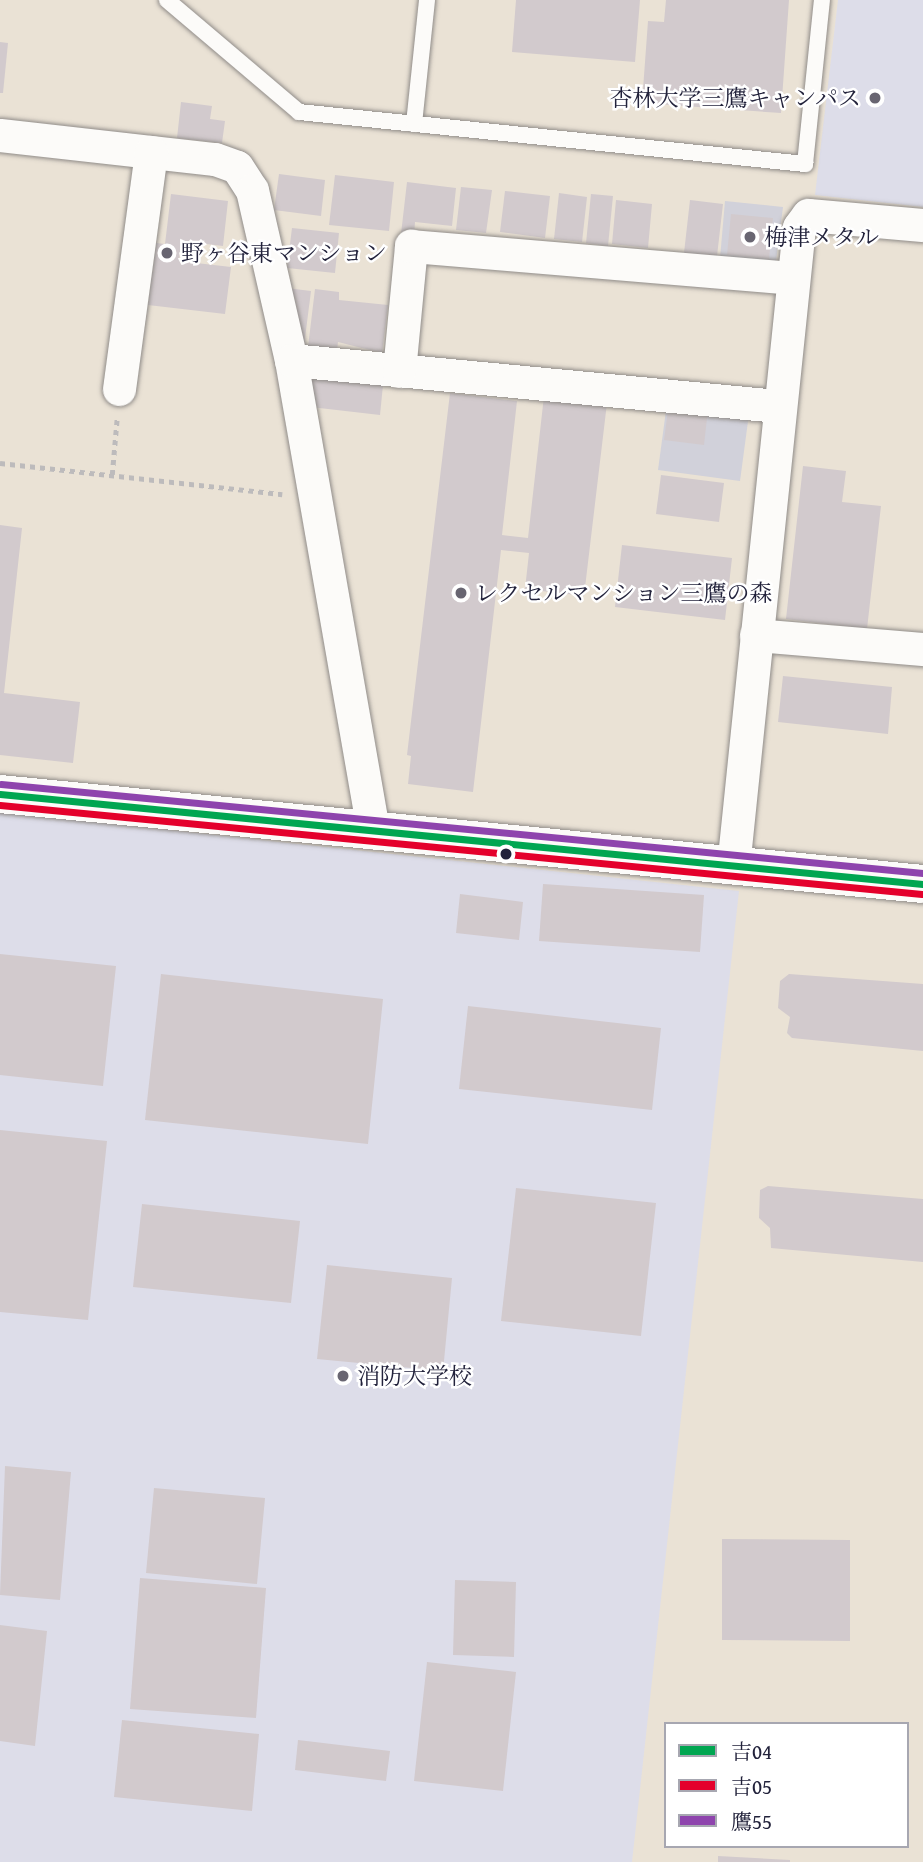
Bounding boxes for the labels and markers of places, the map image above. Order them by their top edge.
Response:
place label: 杏林大学三鷹キャンパス [608,84,861,112]
marker: 杏林大学三鷹キャンパス [867,90,883,106]
place label: 梅津メタル [764,223,879,251]
marker: 梅津メタル [742,229,758,245]
place label: 野ヶ谷東マンション [181,239,388,267]
marker: 野ヶ谷東マンション [159,245,175,261]
place label: レクセルマンション三鷹の森 [475,579,774,607]
marker: レクセルマンション三鷹の森 [453,585,469,601]
unlabelled marker [499,847,513,861]
place label: 消防大学校 [357,1362,472,1390]
marker: 消防大学校 [335,1368,351,1384]

